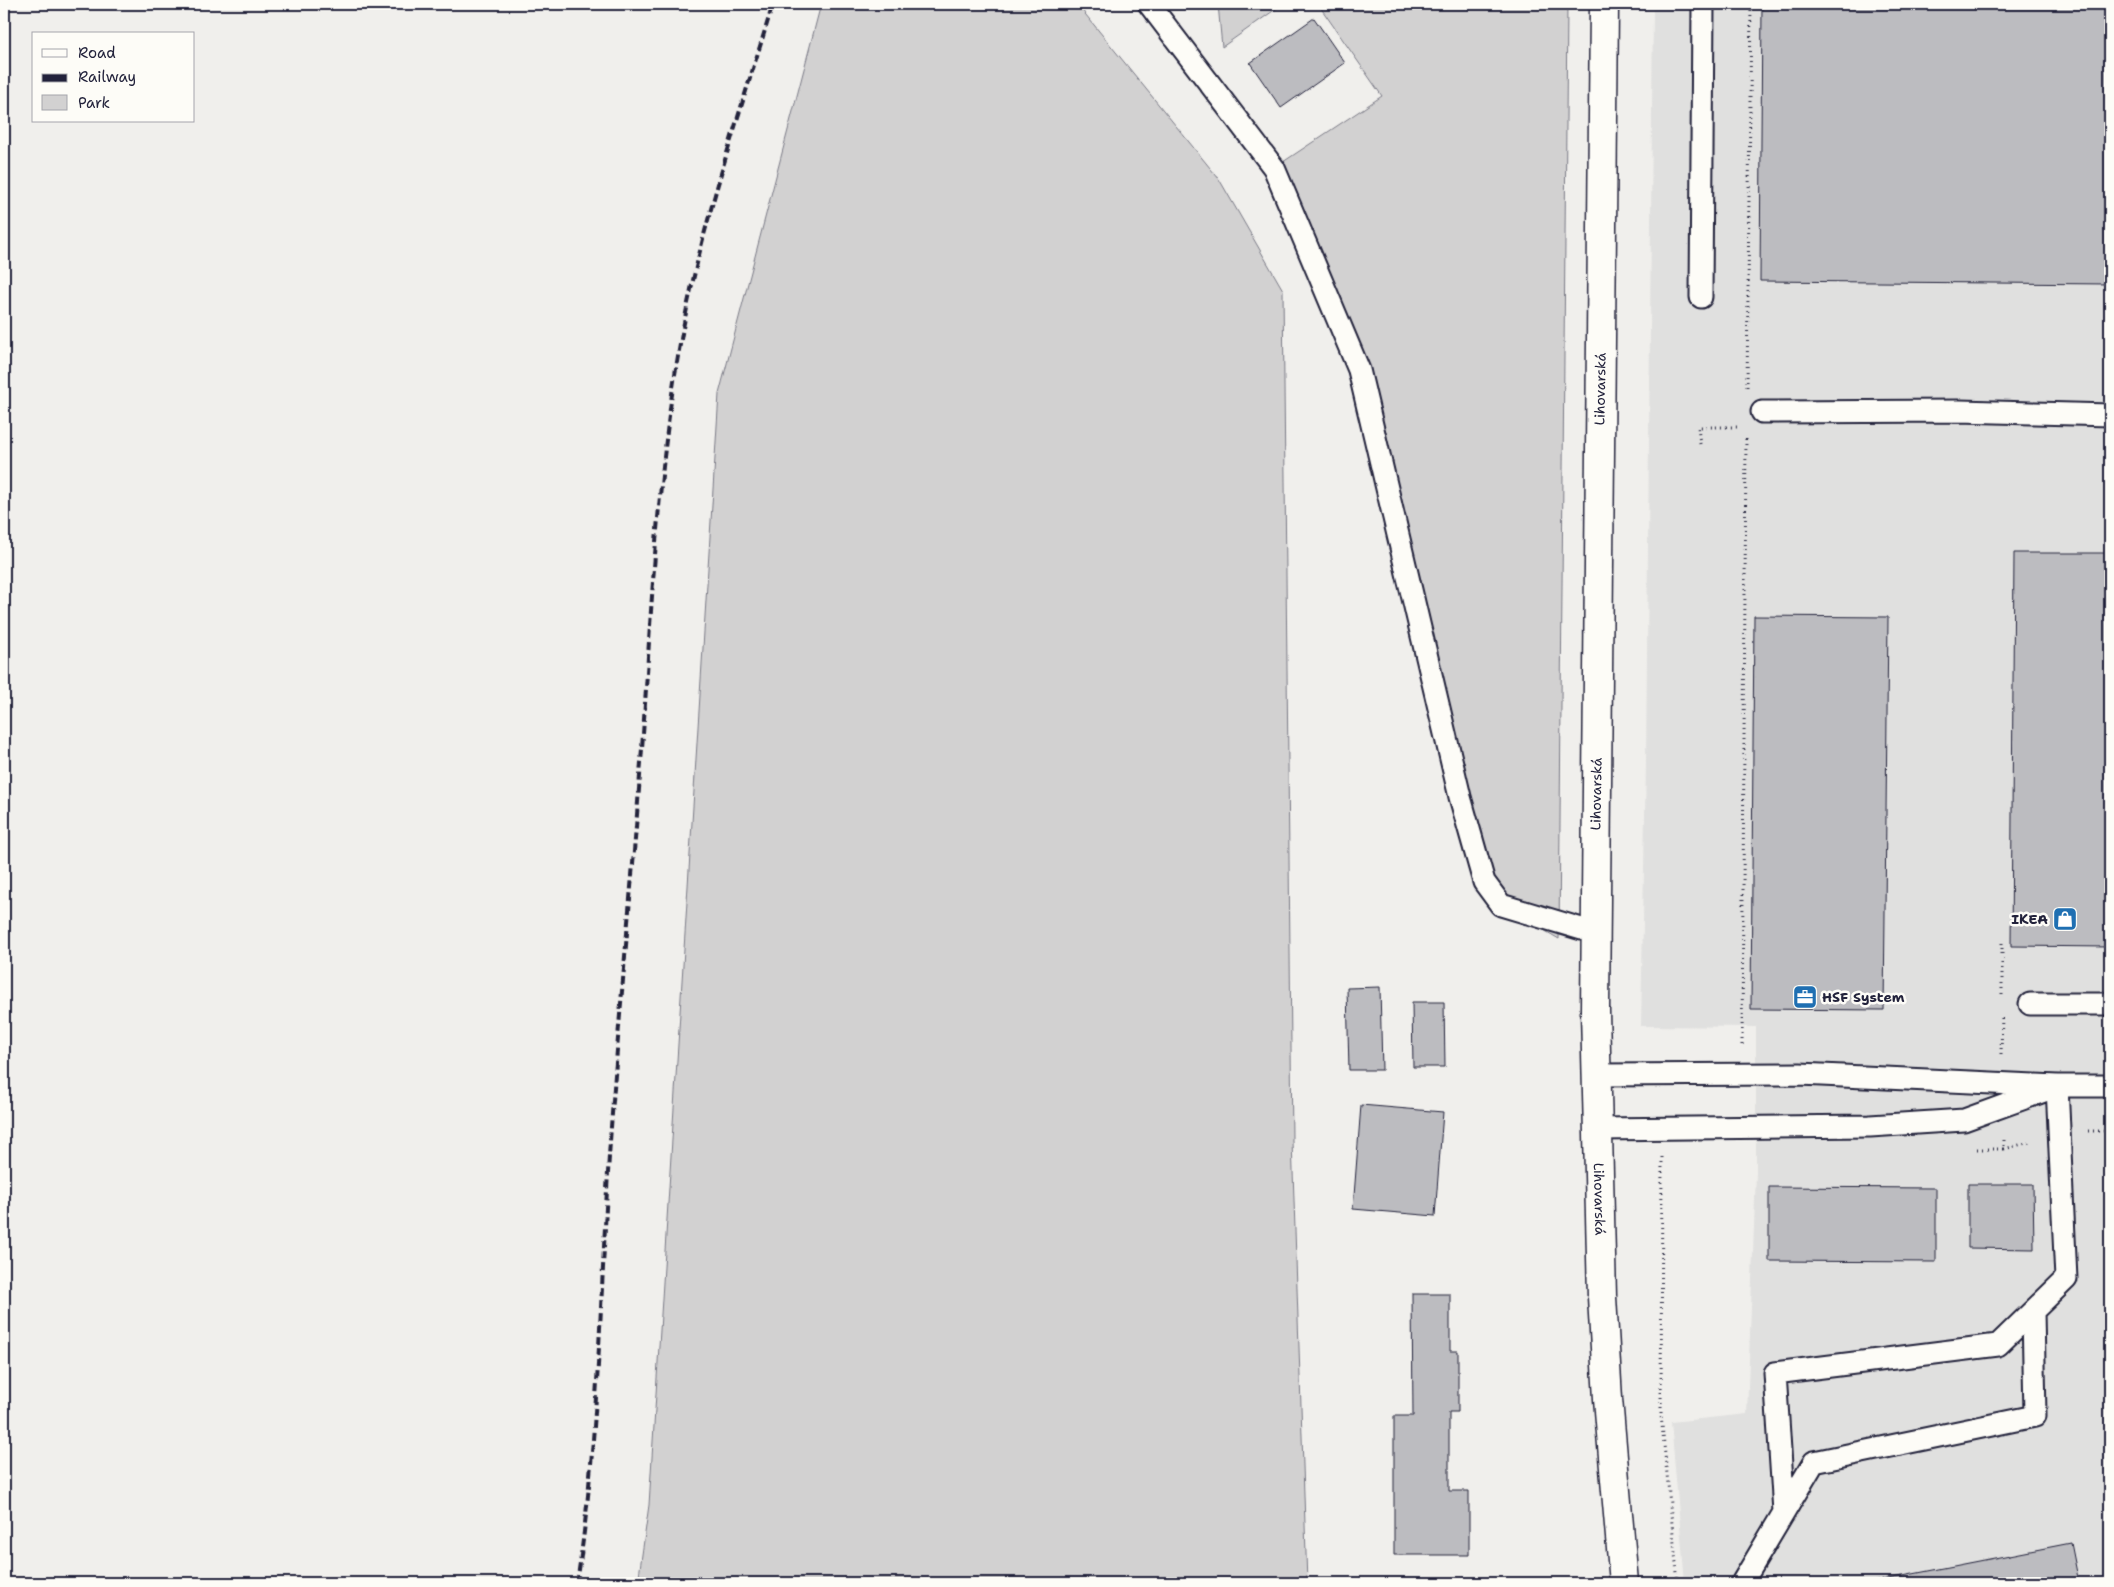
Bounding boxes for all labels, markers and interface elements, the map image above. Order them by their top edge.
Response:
legend [32,32,195,122]
text: Road [78,43,116,63]
text: Railway [78,67,136,87]
text: Park [78,93,110,113]
street label: Lihovarská [1590,352,1610,426]
street label: Lihovarská [1586,757,1606,831]
shop icon: IKEA [2052,906,2078,932]
place label: IKEA [2011,910,2048,928]
office icon: HSF System [1792,984,1818,1010]
place label: HSF System [1822,988,1905,1006]
street label: Lihovarská [1590,1162,1609,1236]

